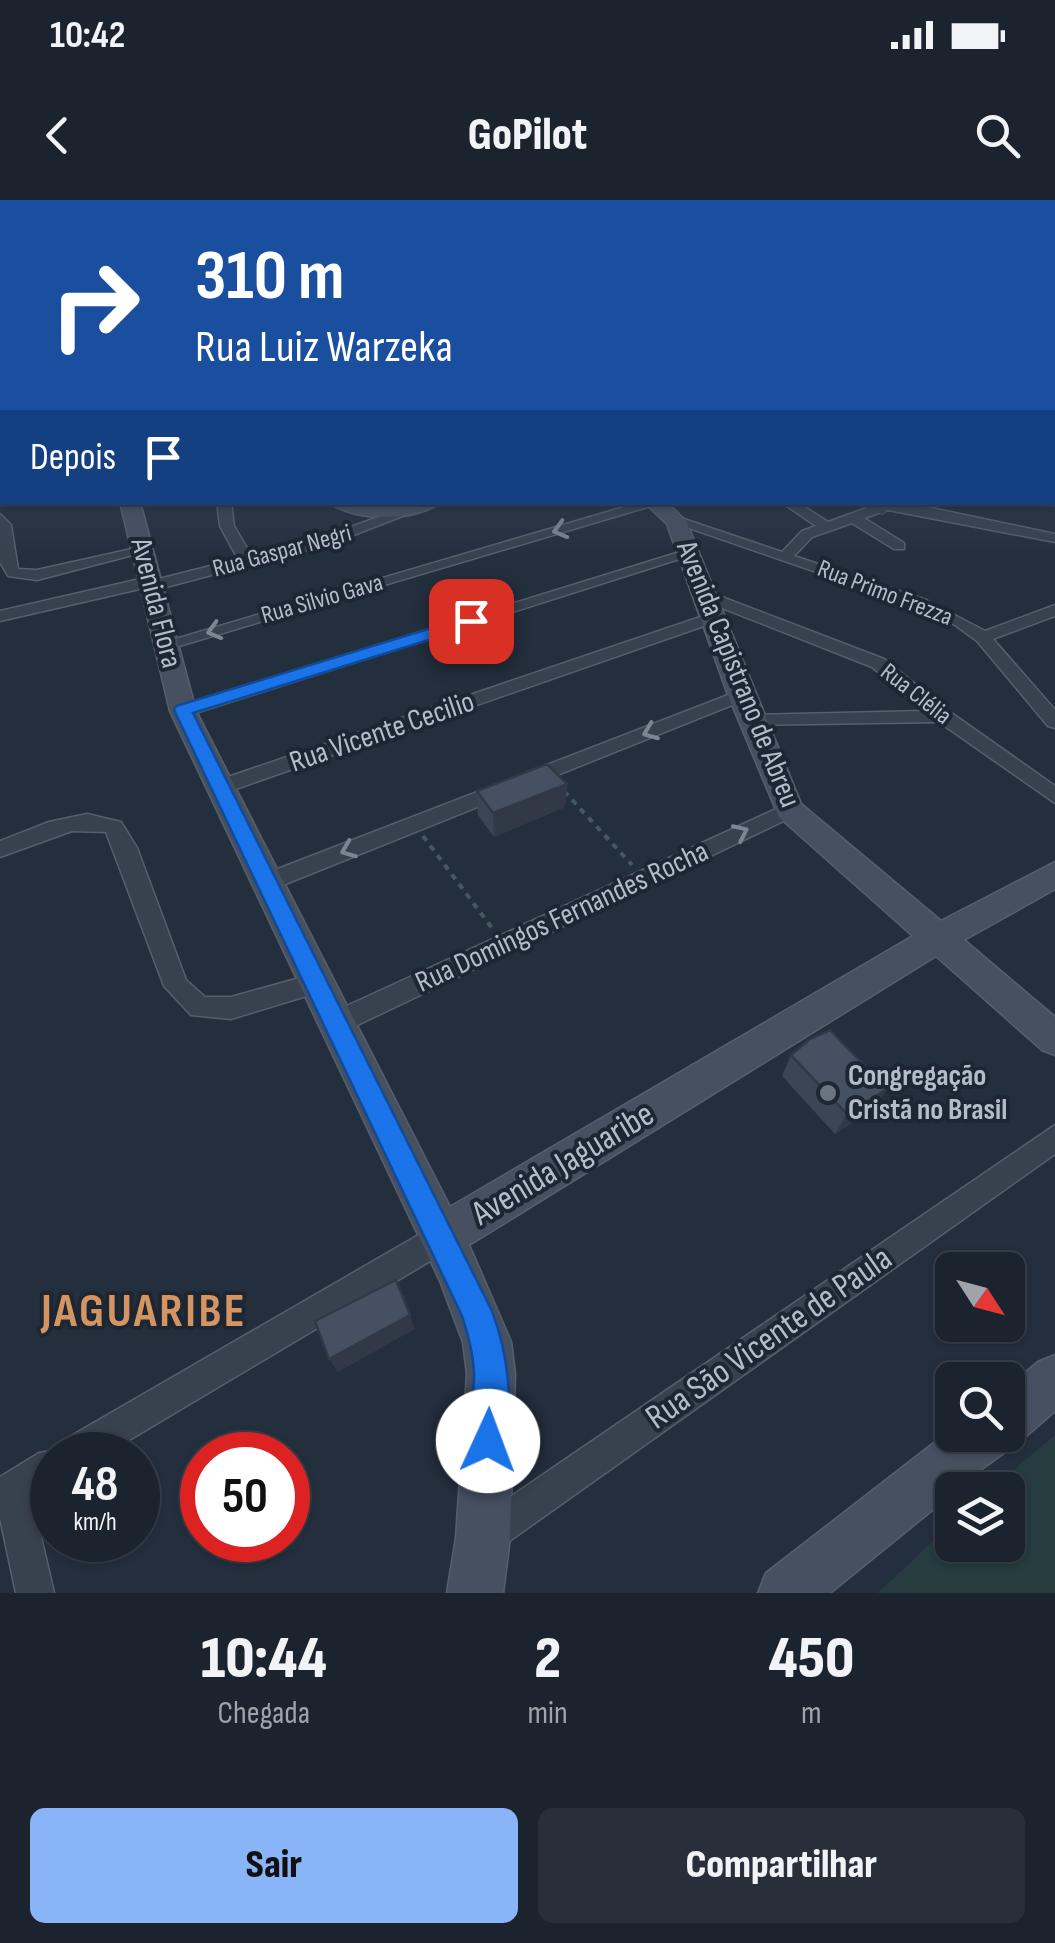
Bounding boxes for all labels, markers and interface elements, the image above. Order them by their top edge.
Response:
text: 10:42 [50,13,125,58]
icon: back [30,108,85,163]
text: GoPilot [468,108,587,163]
icon: search [970,108,1025,163]
text: 310 m [195,235,344,319]
icon: right [30,240,160,370]
text: Rua Luiz Warzeka [195,320,453,375]
icon: arrive [136,430,191,485]
text: Depois [30,435,116,480]
street label: Rua Gaspar Negri [209,518,355,584]
one-way arrow [552,518,569,539]
street label: Avenida Flora [122,533,189,672]
street label: Avenida Capistrano de Abreu [668,535,808,812]
street label: Rua Primo Frezza [813,553,957,633]
street label: Rua Silvio Gava [258,567,386,631]
pin [429,579,514,664]
icon: arrive [444,594,499,649]
one-way arrow [206,619,224,640]
street label: Rua Clélia [874,657,958,731]
street label: Rua Vicente Cecilio [285,684,479,780]
one-way arrow [643,720,660,740]
one-way arrow [731,825,749,845]
street label: Rua Domingos Fernandes Rocha [410,833,714,1001]
one-way arrow [340,839,358,859]
place label: Congregação Cristã no Brasil [848,1058,1007,1128]
marker: Congregação Cristã no Brasil [817,1082,839,1104]
street label: Avenida Jaguaribe [463,1093,662,1236]
street label: Rua São Vicente de Paula [638,1237,900,1439]
north arrow [935,1252,1025,1342]
map controls [935,1252,1025,1562]
district label: JAGUARIBE [40,1283,247,1340]
button: search [935,1362,1025,1452]
position arrow [436,1389,540,1493]
speed limit sign: 50 [180,1432,310,1562]
text: 48 [72,1455,118,1515]
button: layers [935,1472,1025,1562]
text: km/h [73,1507,117,1538]
text: 10:44 [201,1623,327,1695]
text: 2 [534,1623,561,1695]
text: 450 [768,1623,854,1695]
text: Chegada [218,1694,310,1733]
text: min [528,1694,568,1733]
text: m [801,1694,822,1733]
button: Sair [30,1808,518,1923]
button: Compartilhar [538,1808,1025,1923]

